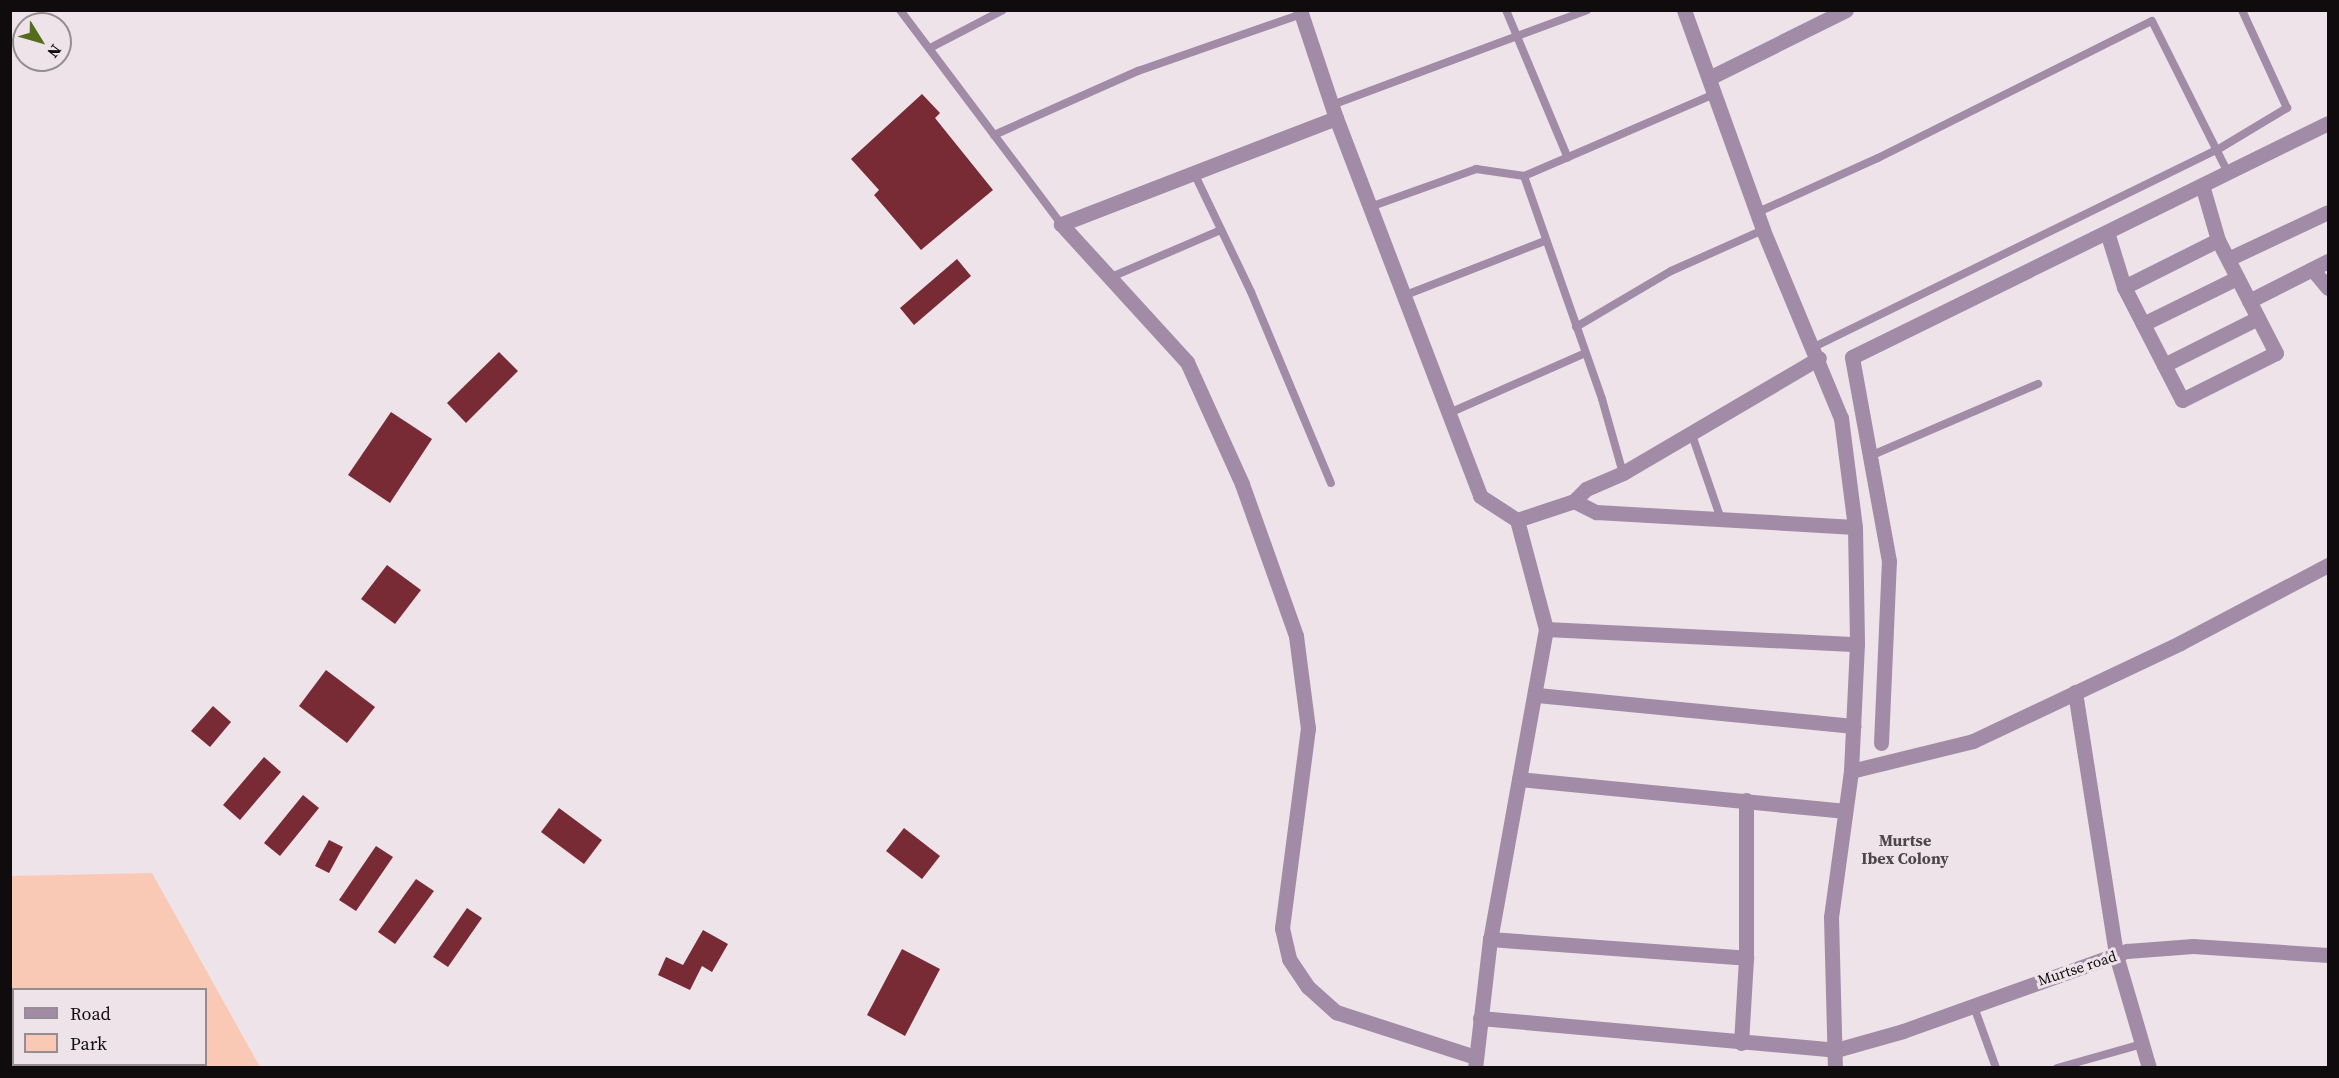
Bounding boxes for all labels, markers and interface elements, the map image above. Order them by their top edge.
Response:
north arrow [12,12,72,72]
text: N [42,40,67,63]
district label: Murtse Ibex Colony [1861,830,1949,868]
street label: Murtse road [2035,947,2119,989]
legend [12,988,207,1066]
text: Road [70,1001,111,1026]
text: Park [70,1031,107,1056]

